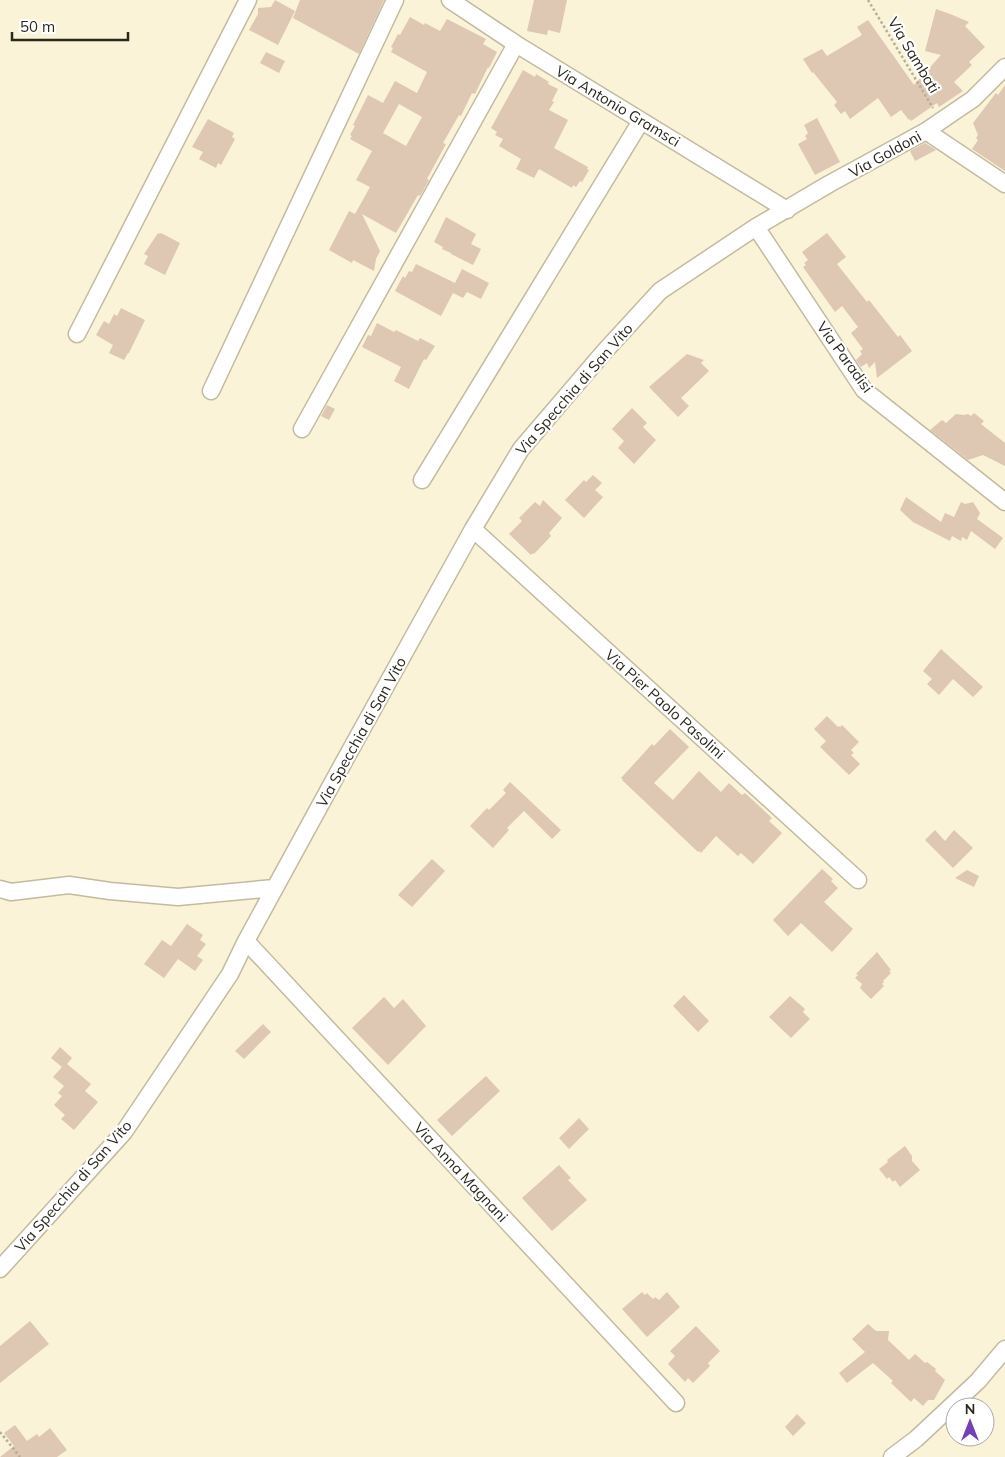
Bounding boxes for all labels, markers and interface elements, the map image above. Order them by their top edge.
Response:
scale bar [12,10,129,42]
street label: Via Sambati [884,14,944,96]
text: 50 m [20,17,55,36]
street label: Via Antonio Gramsci [552,61,684,151]
street label: Via Goldoni [845,126,925,182]
street label: Via Paradisi [813,318,877,396]
street label: Via Specchia di San Vito [511,319,637,459]
street label: Via Pier Paolo Pasolini [601,645,729,763]
street label: Via Specchia di San Vito [312,654,410,810]
street label: Via Specchia di San Vito [10,1116,136,1256]
street label: Via Anna Magnani [410,1118,512,1226]
north arrow [945,1397,995,1447]
text: N [965,1400,975,1418]

